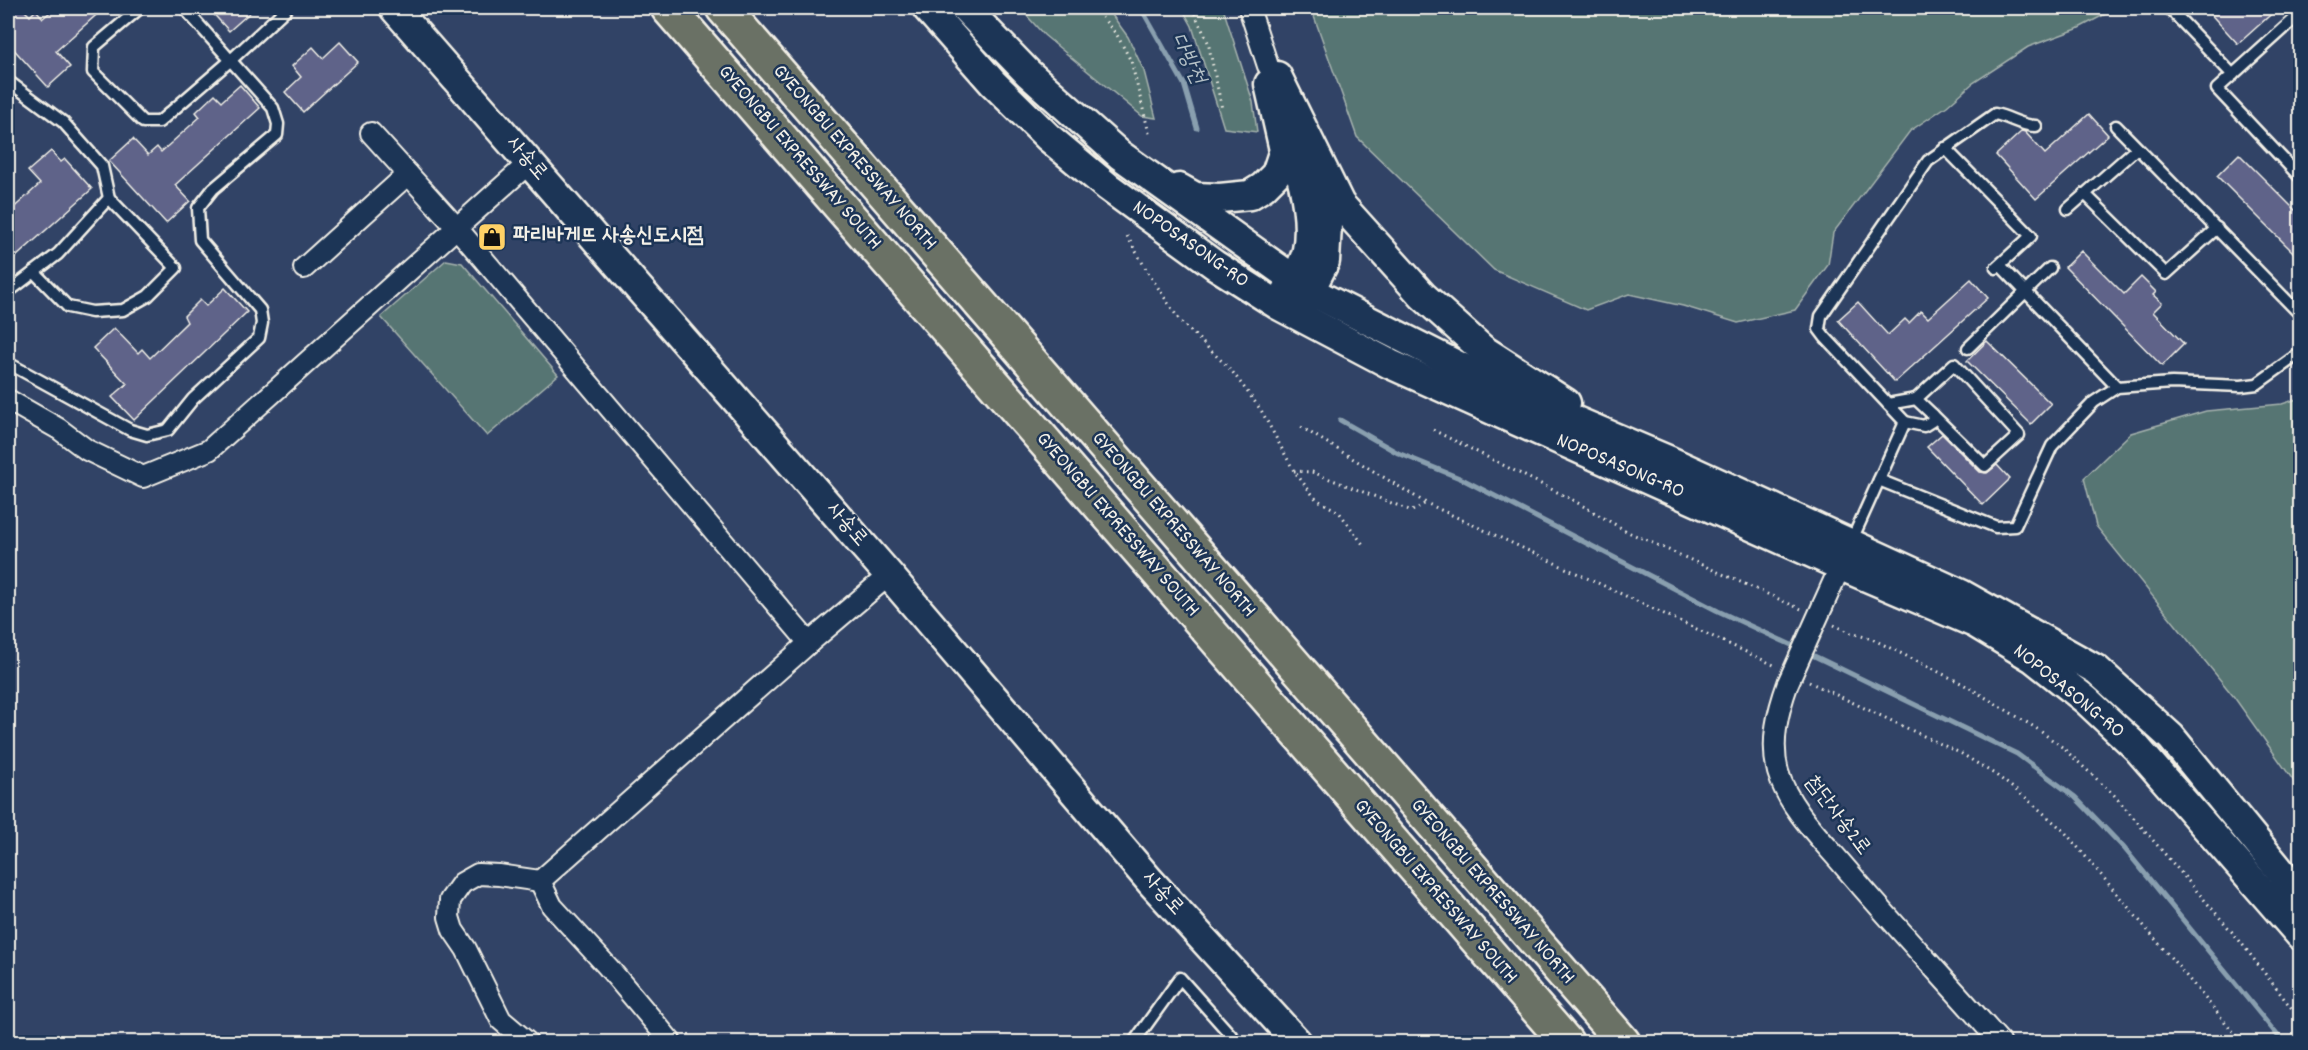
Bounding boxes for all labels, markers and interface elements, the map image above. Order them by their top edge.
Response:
water label: 다방천 [1161,28,1214,92]
street label: GYEONGBU EXPRESSWAY NORTH [765,58,943,258]
street label: GYEONGBU EXPRESSWAY SOUTH [710,59,888,257]
street label: 사송로 [498,130,554,188]
street label: NOPOSASONG-RO [1125,194,1255,296]
shop icon: 파리바게뜨 사송신도시점 [476,221,508,253]
place label: 파리바게뜨 사송신도시점 [513,222,704,252]
street label: GYEONGBU EXPRESSWAY NORTH [1084,425,1262,625]
street label: GYEONGBU EXPRESSWAY SOUTH [1028,426,1206,624]
street label: NOPOSASONG-RO [1551,427,1689,507]
street label: 사송로 [818,496,874,554]
street label: NOPOSASONG-RO [2006,637,2130,747]
street label: 첨단사송2로 [1797,770,1877,862]
street label: GYEONGBU EXPRESSWAY NORTH [1403,792,1581,992]
street label: GYEONGBU EXPRESSWAY SOUTH [1346,793,1524,991]
street label: 사송로 [1134,865,1190,923]

